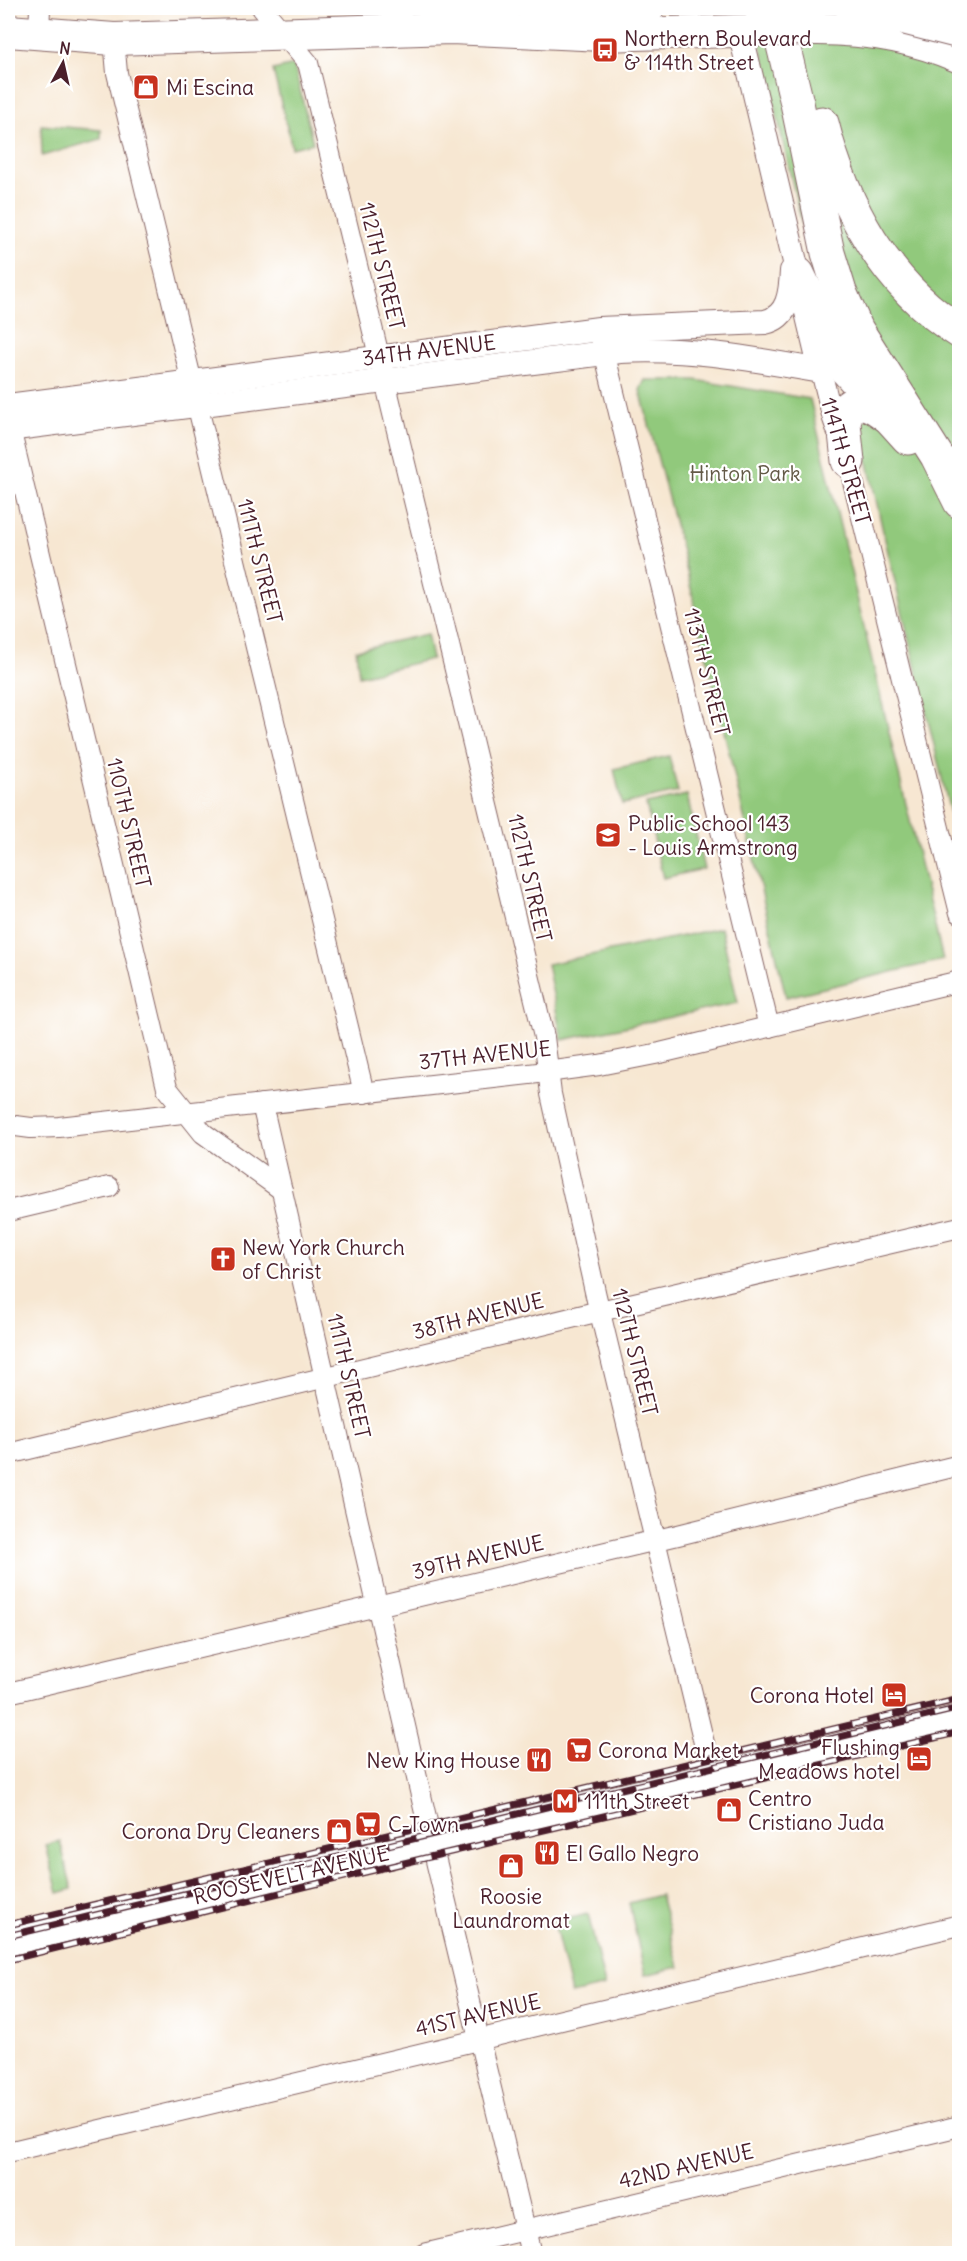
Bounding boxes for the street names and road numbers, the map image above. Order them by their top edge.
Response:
street label: 112TH STREET [353,199,411,333]
street label: 34TH AVENUE [361,328,497,372]
street label: 114TH STREET [815,394,877,528]
street label: 111TH STREET [231,496,289,626]
street label: 113TH STREET [678,605,736,739]
street label: 110TH STREET [101,755,157,891]
street label: 112TH STREET [502,811,558,945]
street label: 37TH AVENUE [418,1035,552,1075]
street label: 112TH STREET [606,1285,664,1419]
street label: 38TH AVENUE [410,1287,546,1345]
street label: 111TH STREET [321,1311,377,1441]
street label: 39TH AVENUE [410,1529,546,1585]
street label: ROOSEVELT AVENUE [190,1839,392,1911]
street label: 41ST AVENUE [413,1988,543,2042]
street label: 42ND AVENUE [616,2137,756,2195]

